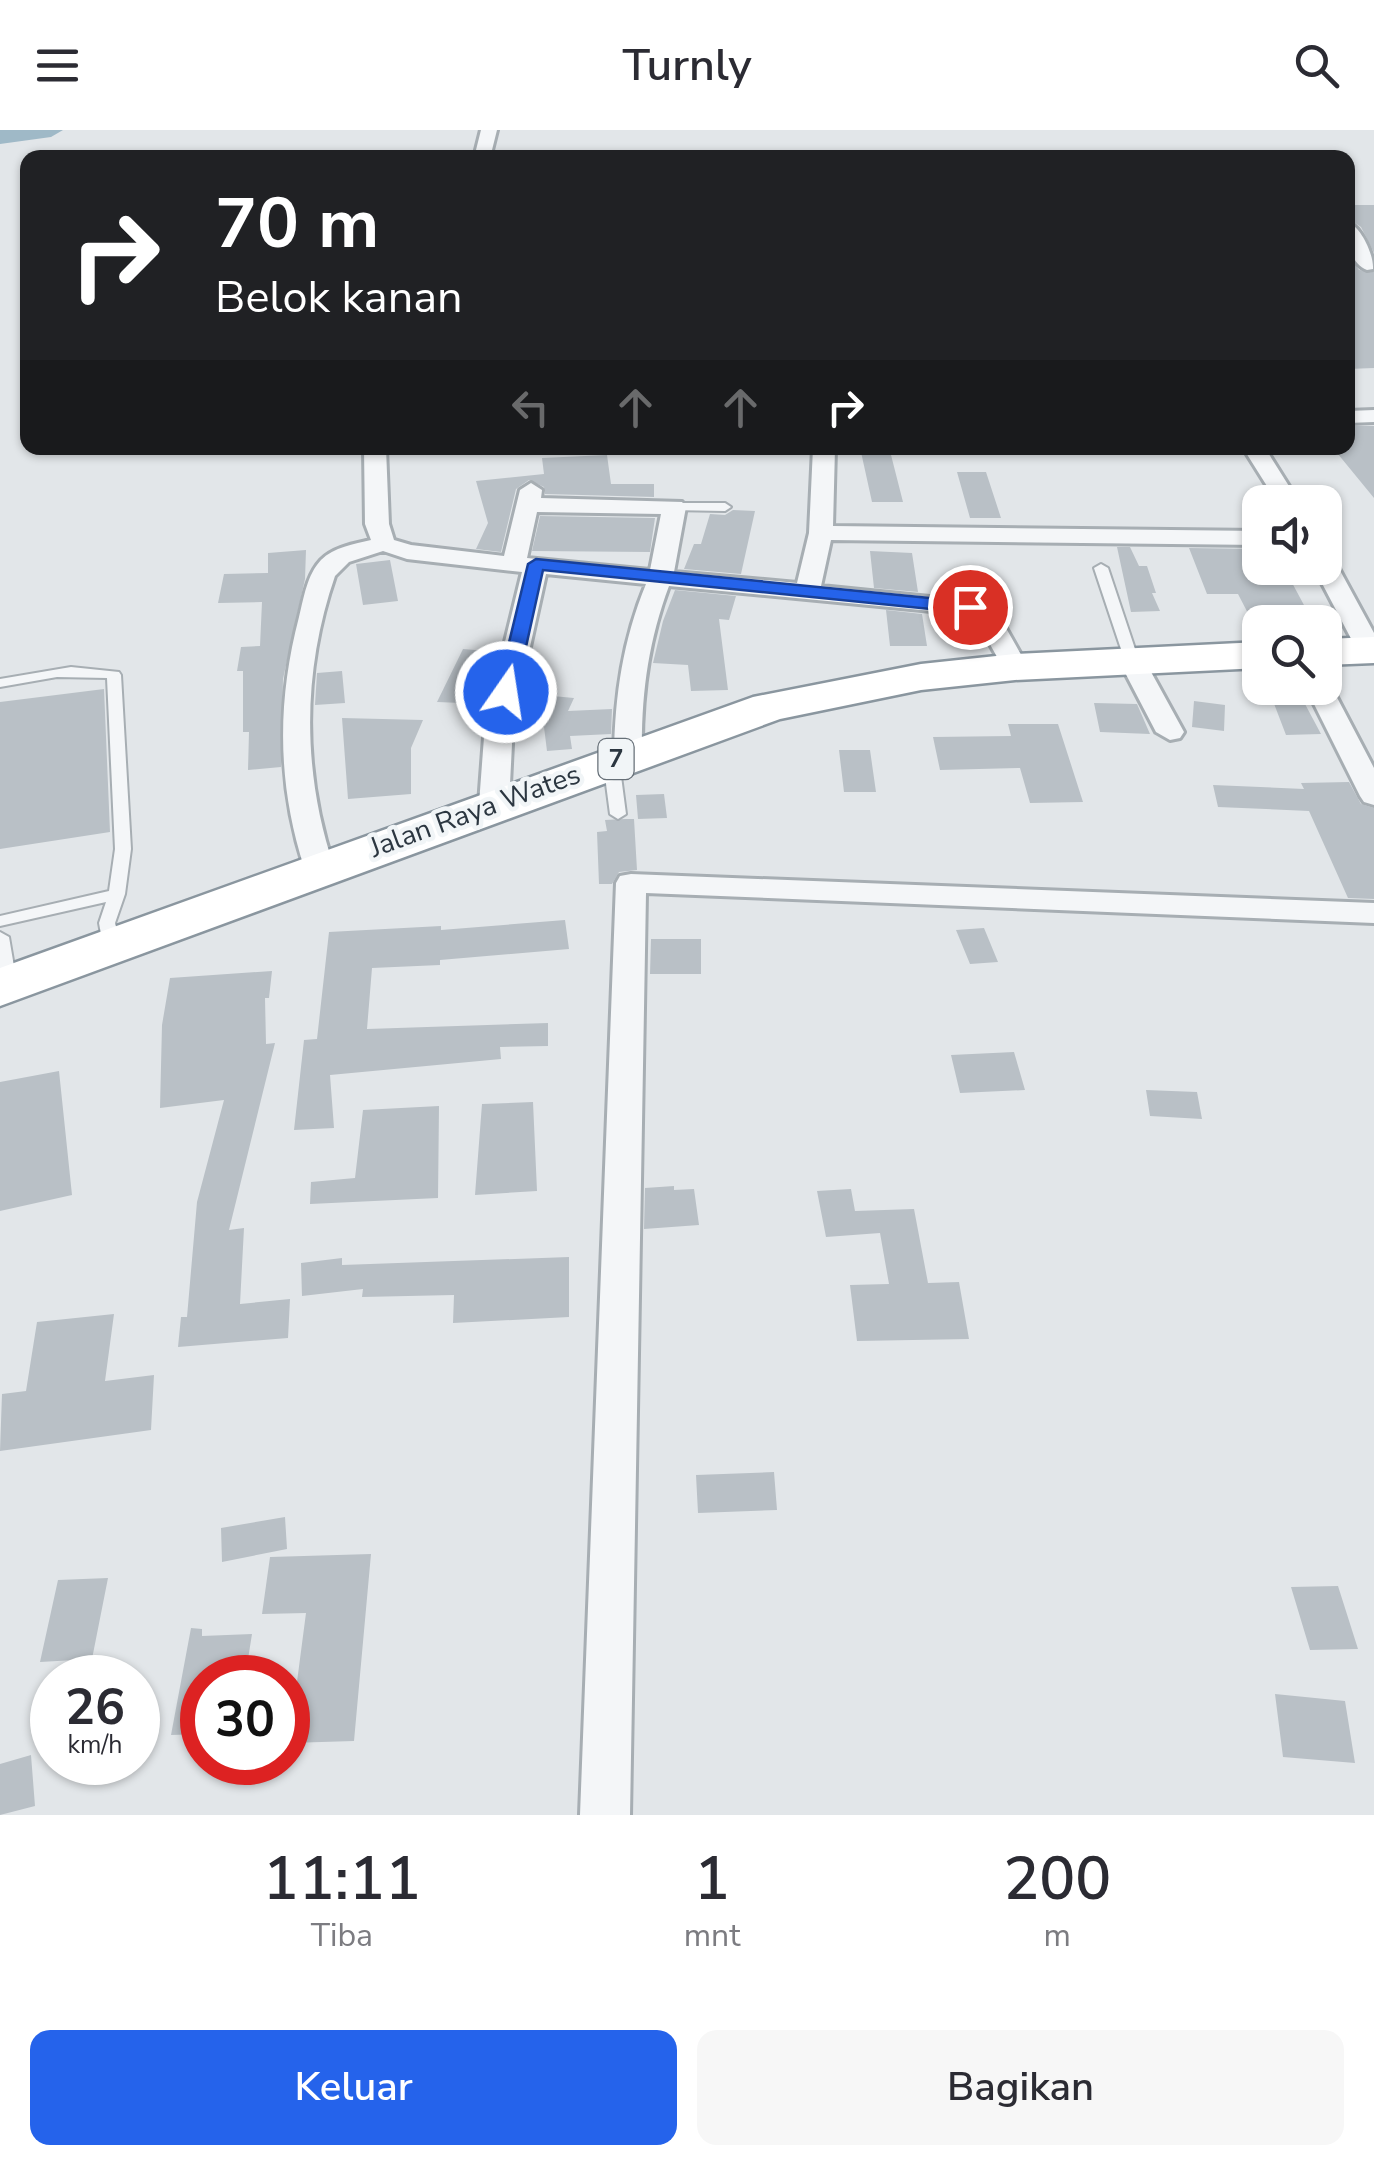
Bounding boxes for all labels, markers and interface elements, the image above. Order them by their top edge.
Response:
text: Turnly [622,35,752,96]
icon: menu [30,38,85,93]
icon: search [1289,38,1344,93]
text: 70 m [215,176,379,272]
icon: right [50,190,180,320]
text: Belok kanan [215,267,463,328]
icon: left [503,380,558,435]
icon: ahead [608,380,663,435]
icon: ahead [713,380,768,435]
icon: right [818,380,873,435]
map controls [1242,485,1342,705]
button: sound [1242,485,1342,585]
pin [928,565,1013,650]
icon: arrive [943,580,998,635]
button: search [1242,605,1342,705]
position arrow [454,640,558,744]
road number: 7 [598,739,634,779]
street label: Jalan Raya Wates [363,755,586,867]
speed limit sign: 30 [180,1655,310,1785]
text: 26 [65,1673,125,1742]
text: km/h [67,1728,123,1762]
text: 11:11 [263,1838,421,1920]
text: 1 [694,1838,730,1920]
text: 200 [1003,1838,1111,1920]
text: Tiba [311,1914,373,1957]
text: mnt [684,1914,740,1957]
text: m [1044,1914,1071,1957]
button: Keluar [30,2030,677,2145]
button: Bagikan [697,2030,1344,2145]

